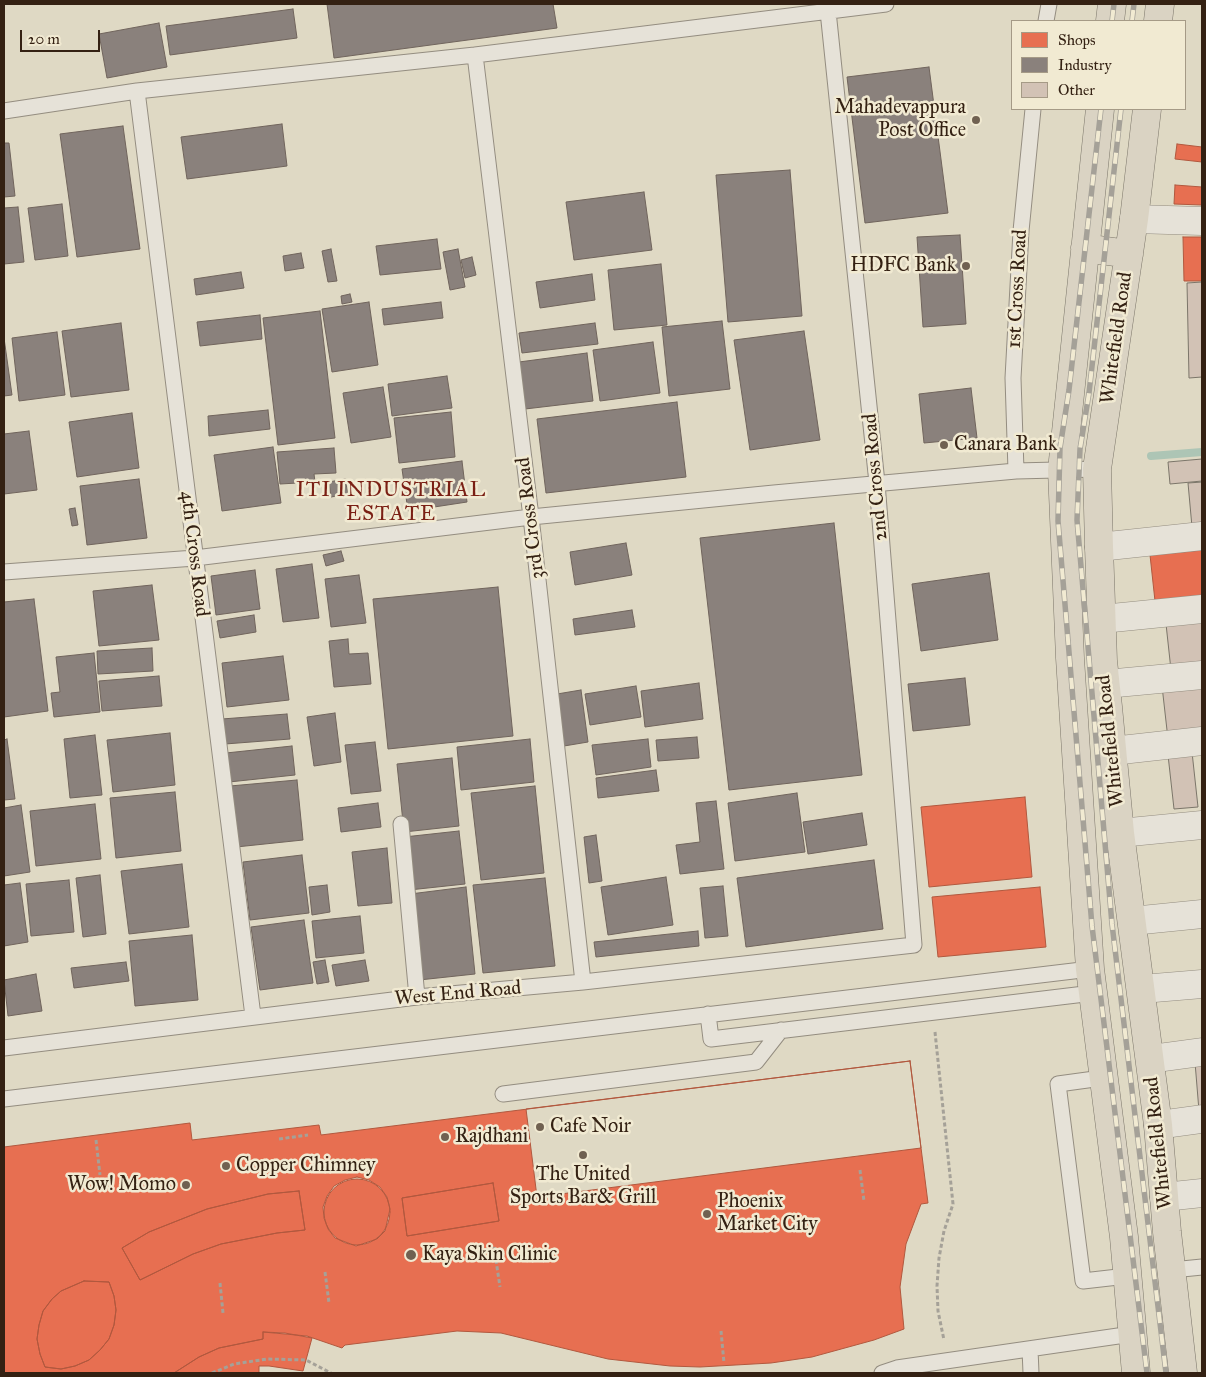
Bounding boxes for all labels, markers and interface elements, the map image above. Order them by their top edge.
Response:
scale bar [22,20,102,52]
legend [1011,20,1186,110]
text: 20 m [28,30,60,48]
text: Shops [1058,31,1096,49]
text: Industry [1058,56,1112,74]
text: Other [1058,81,1095,99]
place label: Mahadevappura Post Office [834,96,966,143]
marker: Mahadevappura Post Office [970,114,982,126]
street label: 1st Cross Road [1003,229,1033,349]
place label: HDFC Bank [850,254,956,278]
marker: HDFC Bank [960,260,972,272]
street label: Whitefield Road [1096,270,1138,406]
street label: 2nd Cross Road [858,412,894,542]
place label: Canara Bank [954,433,1057,457]
marker: Canara Bank [938,439,950,451]
street label: 3rd Cross Road [512,456,550,580]
district label: ITI INDUSTRIAL ESTATE [294,478,488,528]
street label: 4th Cross Road [174,490,214,618]
street label: Whitefield Road [1092,673,1130,809]
street label: West End Road [394,976,522,1012]
street label: Whitefield Road [1140,1075,1178,1211]
place label: Cafe Noir [550,1115,631,1139]
marker: Cafe Noir [534,1121,546,1133]
place label: Rajdhani [455,1125,528,1149]
marker: Rajdhani [439,1131,451,1143]
marker: The United Sports Bar& Grill [577,1149,589,1161]
place label: Copper Chimney [236,1154,375,1178]
marker: Copper Chimney [220,1160,232,1172]
place label: The United Sports Bar& Grill [510,1163,656,1210]
place label: Wow! Momo [67,1173,176,1197]
marker: Wow! Momo [180,1179,192,1191]
place label: Phoenix Market City [717,1190,818,1237]
marker: Phoenix Market City [701,1208,713,1220]
place label: Kaya Skin Clinic [422,1243,557,1267]
marker: Kaya Skin Clinic [404,1248,418,1262]

